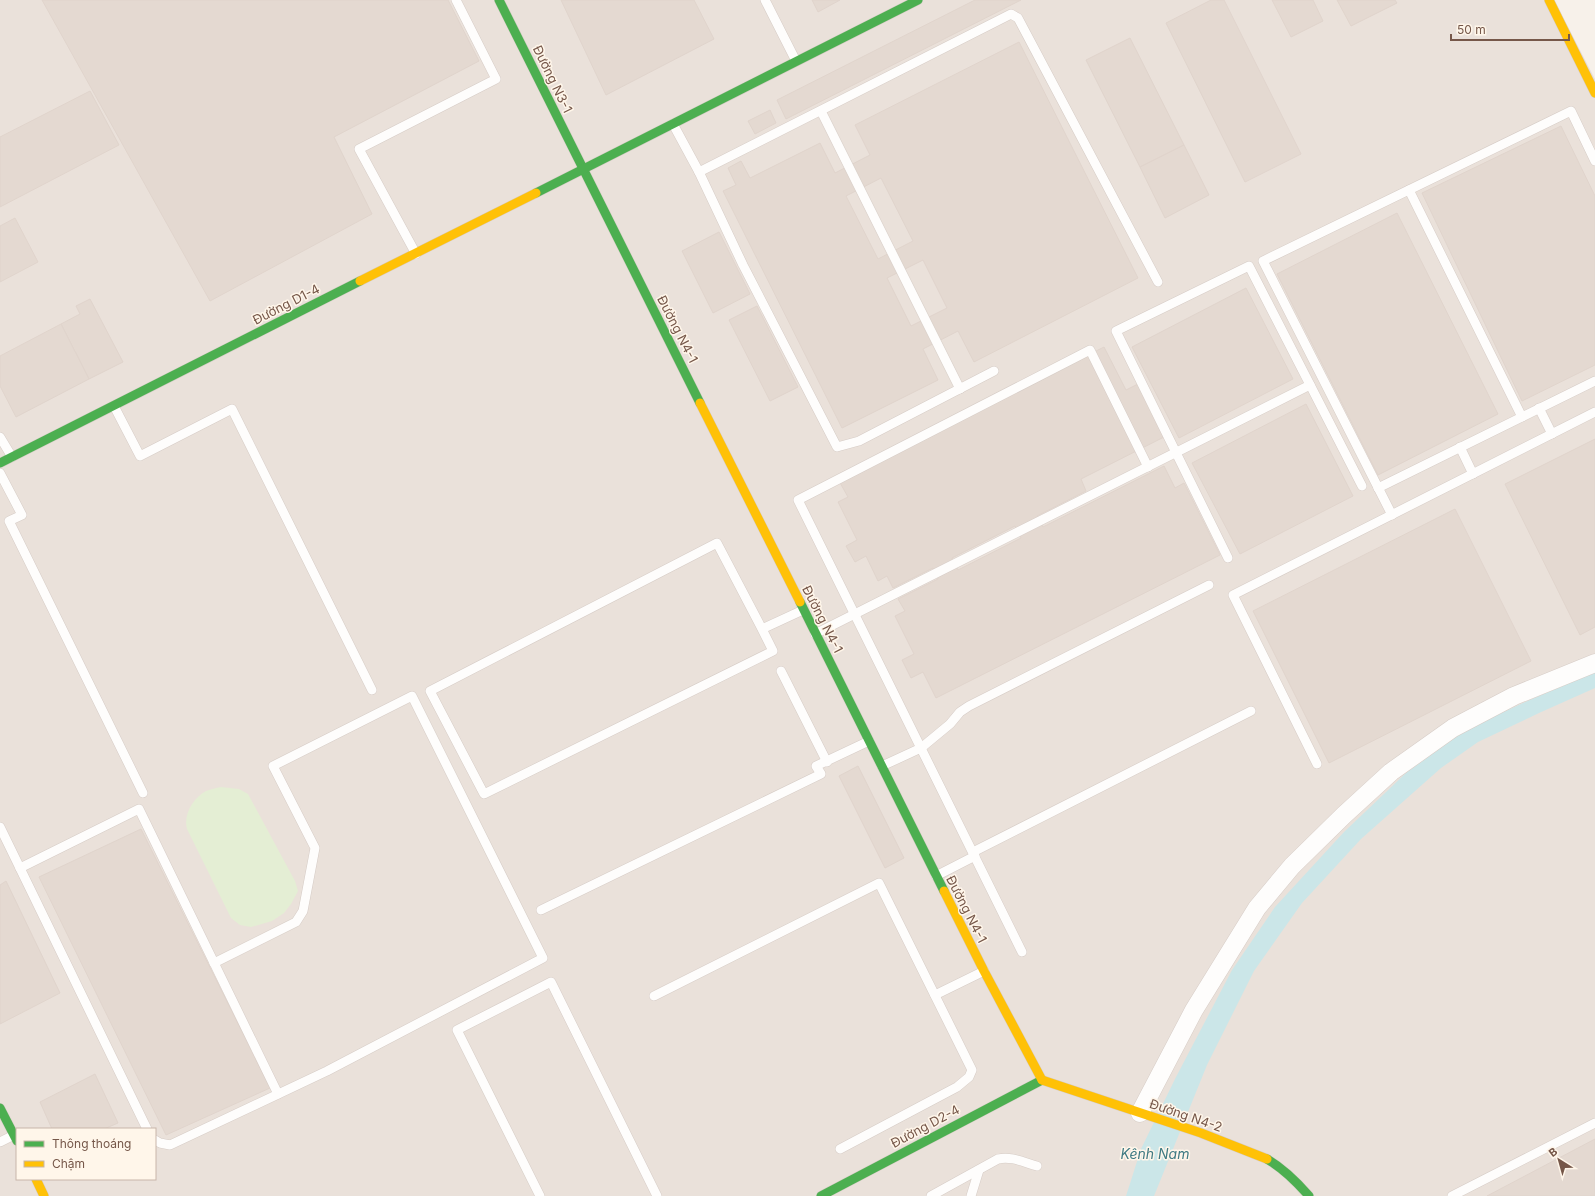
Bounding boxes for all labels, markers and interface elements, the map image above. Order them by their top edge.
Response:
scale bar [1451,16,1569,42]
text: 50 m [1457,22,1486,37]
street label: Đường N3-1 [530,43,576,115]
street label: Đường D1-4 [250,280,322,328]
street label: Đường N4-1 [654,293,702,365]
street label: Đường N4-1 [799,583,847,655]
street label: Đường N4-1 [943,873,991,945]
street label: Đường N4-2 [1148,1095,1224,1135]
street label: Đường D2-4 [888,1101,962,1151]
legend [16,1128,156,1180]
text: Thông thoáng [52,1136,131,1151]
north arrow [1539,1140,1579,1180]
text: B [1546,1144,1560,1160]
water label: Kênh Nam [1121,1145,1189,1162]
text: Chậm [52,1156,85,1171]

